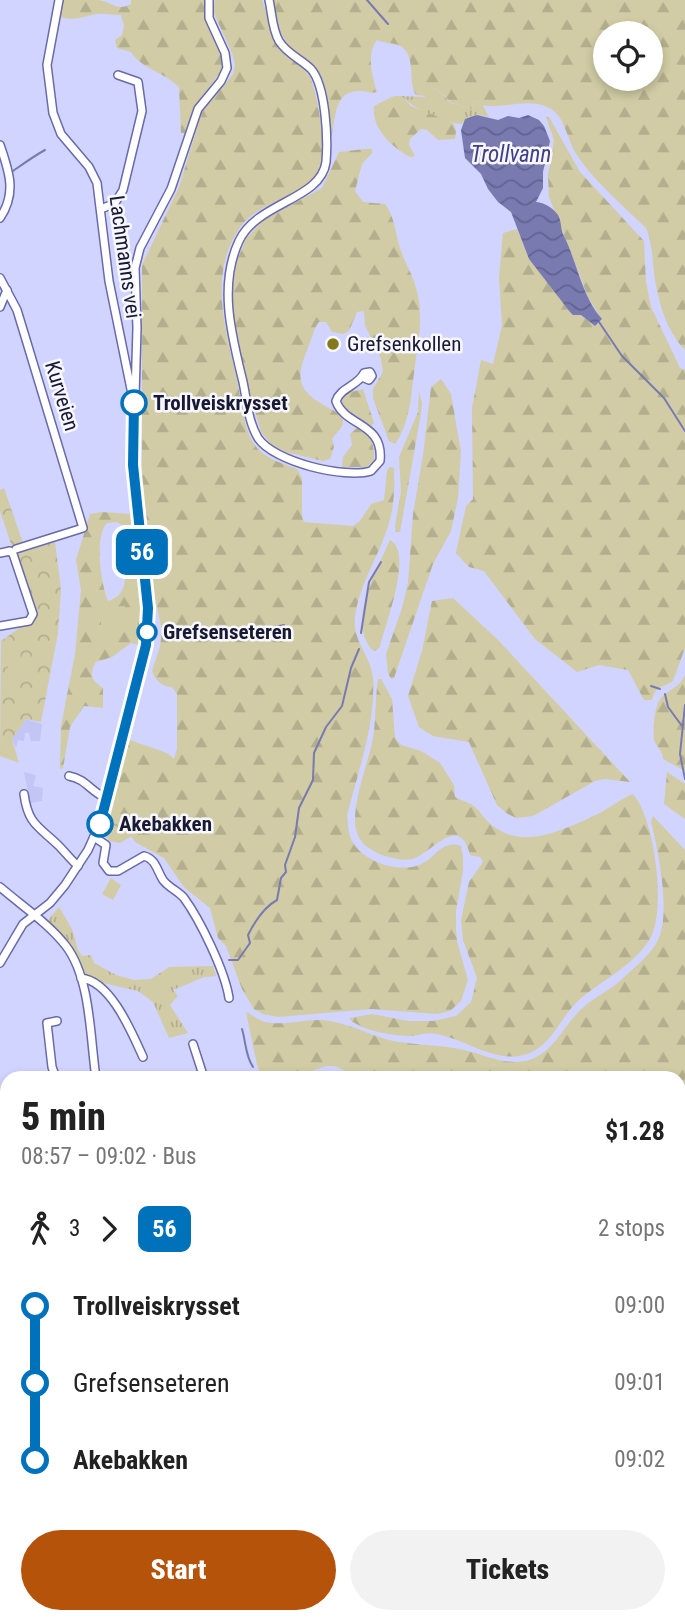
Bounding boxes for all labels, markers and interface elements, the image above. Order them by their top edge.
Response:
map controls [593,21,663,91]
button: locate [593,21,663,91]
water label: Trollvann [471,141,551,168]
street label: Lachmanns vei [104,194,146,320]
place label: Grefsenkollen [347,332,461,356]
marker: Grefsenkollen [325,336,341,352]
street label: Kurveien [40,358,84,434]
marker: Trollveiskrysset [121,390,147,416]
place label: Trollveiskrysset [153,391,288,415]
line badge: 56 [110,529,174,575]
text: 56 [130,538,154,566]
place label: Grefsenseteren [163,620,292,644]
marker: Grefsenseteren [137,622,157,642]
marker: Akebakken [87,811,113,837]
place label: Akebakken [119,812,212,836]
text: 5 min [21,1095,106,1139]
text: $1.28 [605,1116,665,1146]
text: 08:57 – 09:02 · Bus [21,1143,197,1170]
icon: walk [21,1210,59,1248]
icon: forward [90,1210,128,1248]
text: 3 [69,1215,80,1242]
text: 56 [152,1215,177,1243]
text: 2 stops [598,1215,665,1242]
text: Trollveiskrysset [73,1291,240,1321]
text: 09:00 [614,1292,665,1319]
text: Grefsenseteren [73,1368,229,1398]
text: 09:01 [614,1369,665,1396]
text: Akebakken [73,1445,188,1475]
text: 09:02 [614,1446,665,1473]
button: Start [21,1530,336,1610]
button: Tickets [350,1530,665,1610]

